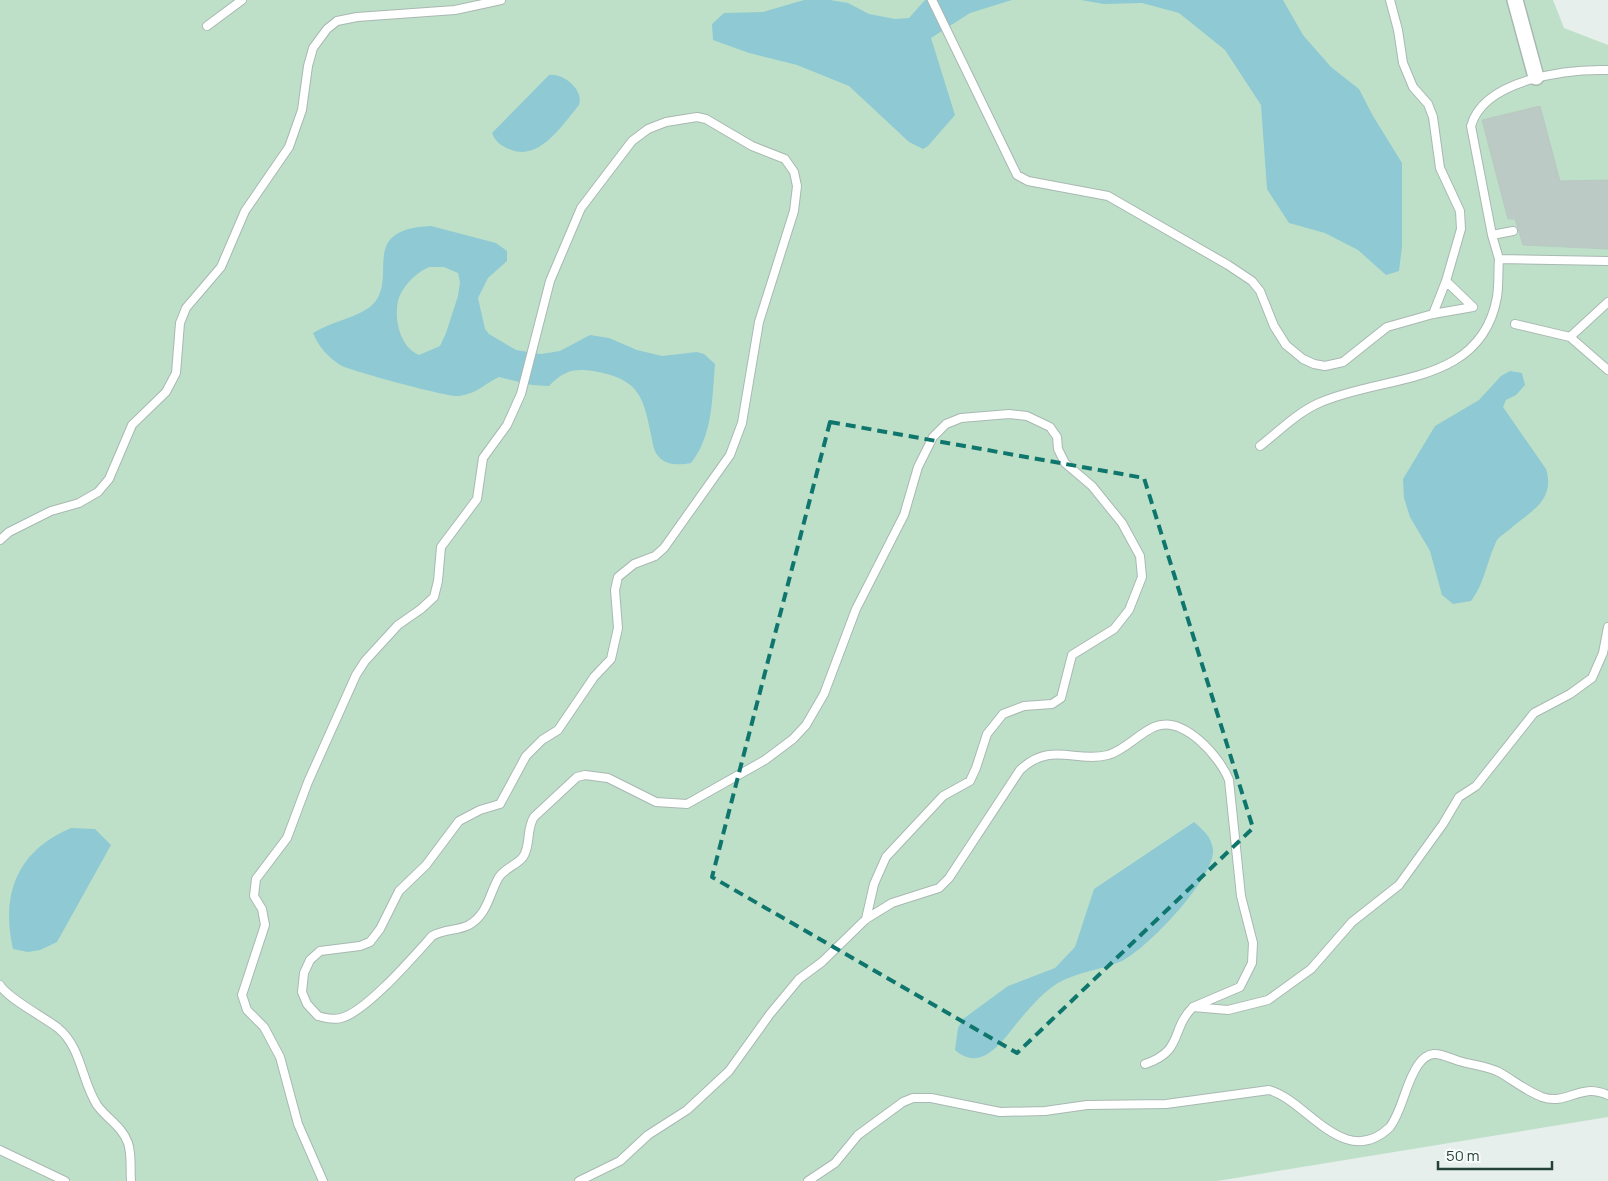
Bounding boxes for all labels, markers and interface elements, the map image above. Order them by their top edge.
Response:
scale bar [1438,1138,1552,1170]
text: 50 m [1446,1145,1480,1166]

